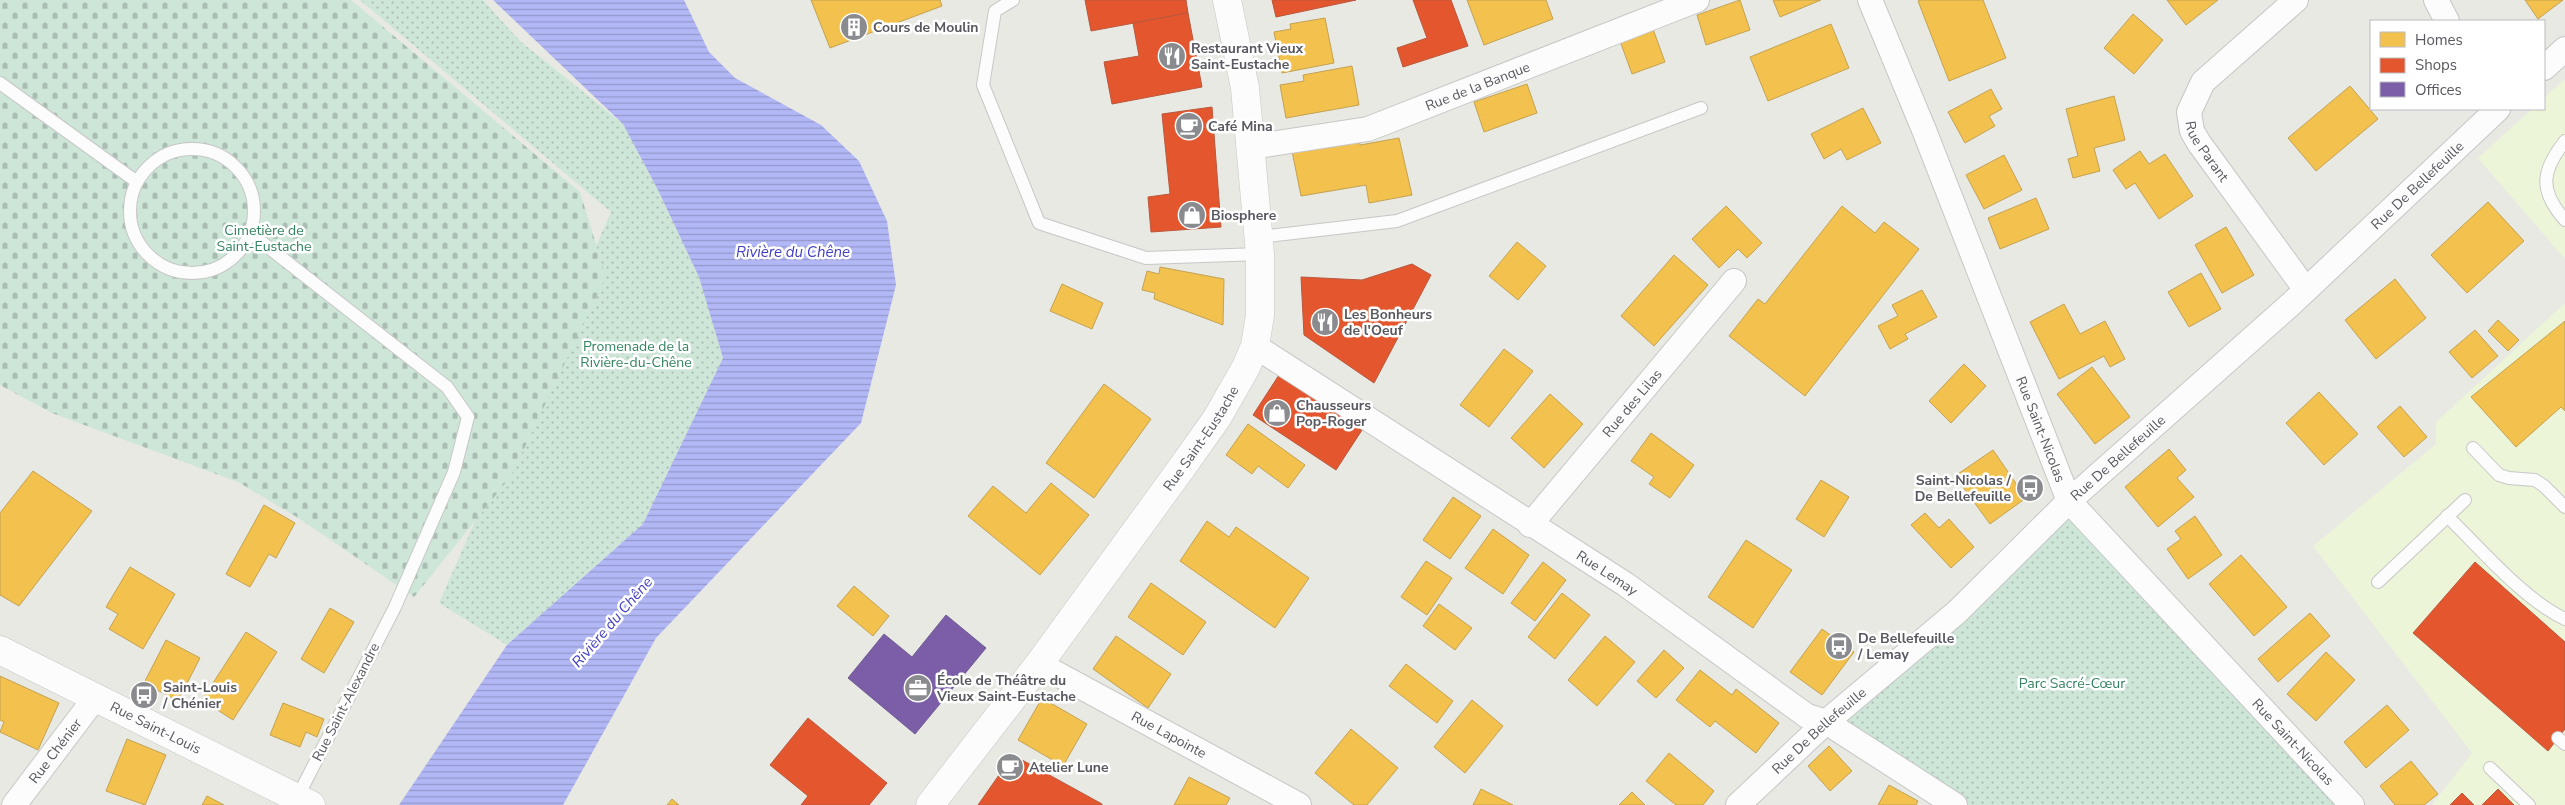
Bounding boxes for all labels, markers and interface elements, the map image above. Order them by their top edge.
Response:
building icon: Cours de Moulin [839,12,869,42]
place label: Cours de Moulin [873,18,979,37]
legend [2370,20,2545,110]
text: Homes [2415,30,2463,50]
place label: Restaurant Vieux Saint-Eustache [1191,39,1304,74]
restaurant icon: Restaurant Vieux Saint-Eustache [1157,41,1187,71]
text: Shops [2415,55,2457,75]
street label: Rue de la Banque [1422,57,1533,115]
text: Offices [2415,80,2462,100]
cafe icon: Café Mina [1174,111,1204,141]
place label: Café Mina [1208,117,1273,136]
street label: Rue Parant [2181,120,2234,185]
street label: Rue De Bellefeuille [2367,137,2468,233]
shop icon: Biosphere [1177,200,1207,230]
place label: Biosphere [1211,206,1277,225]
park label: Cimetière de Saint-Eustache [217,221,311,256]
water label: Rivière du Chêne [736,242,850,262]
place label: Les Bonheurs de l'Oeuf [1344,305,1432,340]
restaurant icon: Les Bonheurs de l'Oeuf [1310,307,1340,337]
park label: Promenade de la Rivière-du-Chêne [580,337,692,372]
street label: Rue des Lilas [1598,365,1666,441]
street label: Rue Saint-Nicolas [2012,373,2070,485]
street label: Rue Saint-Eustache [1158,382,1243,495]
place label: Chausseurs Pop-Roger [1296,396,1371,431]
shop icon: Chausseurs Pop-Roger [1262,398,1292,428]
street label: Rue De Bellefeuille [2066,410,2169,505]
place label: Saint-Nicolas / De Bellefeuille [1915,471,2012,506]
bus stop icon: Saint-Nicolas / De Bellefeuille [2015,473,2045,503]
street label: Rue Lemay [1573,546,1643,600]
water label: Rivière du Chêne [567,572,657,672]
place label: De Bellefeuille / Lemay [1857,629,1955,664]
bus stop icon: De Bellefeuille / Lemay [1824,631,1854,661]
street label: Rue Saint-Alexandre [308,639,384,765]
place label: École de Théâtre du Vieux Saint-Eustache [936,671,1076,706]
office icon: École de Théâtre du Vieux Saint-Eustache [903,673,933,703]
park label: Parc Sacré-Cœur [2019,674,2125,693]
place label: Saint-Louis / Chénier [162,678,237,713]
bus stop icon: Saint-Louis / Chénier [129,680,159,710]
street label: Rue De Bellefeuille [1767,683,1870,778]
street label: Rue Saint-Nicolas [2248,694,2339,790]
street label: Rue Saint-Louis [107,697,205,758]
street label: Rue Lapointe [1128,706,1210,763]
street label: Rue Chénier [24,714,86,787]
cafe icon: Atelier Lune [995,752,1025,782]
place label: Atelier Lune [1029,758,1109,777]

